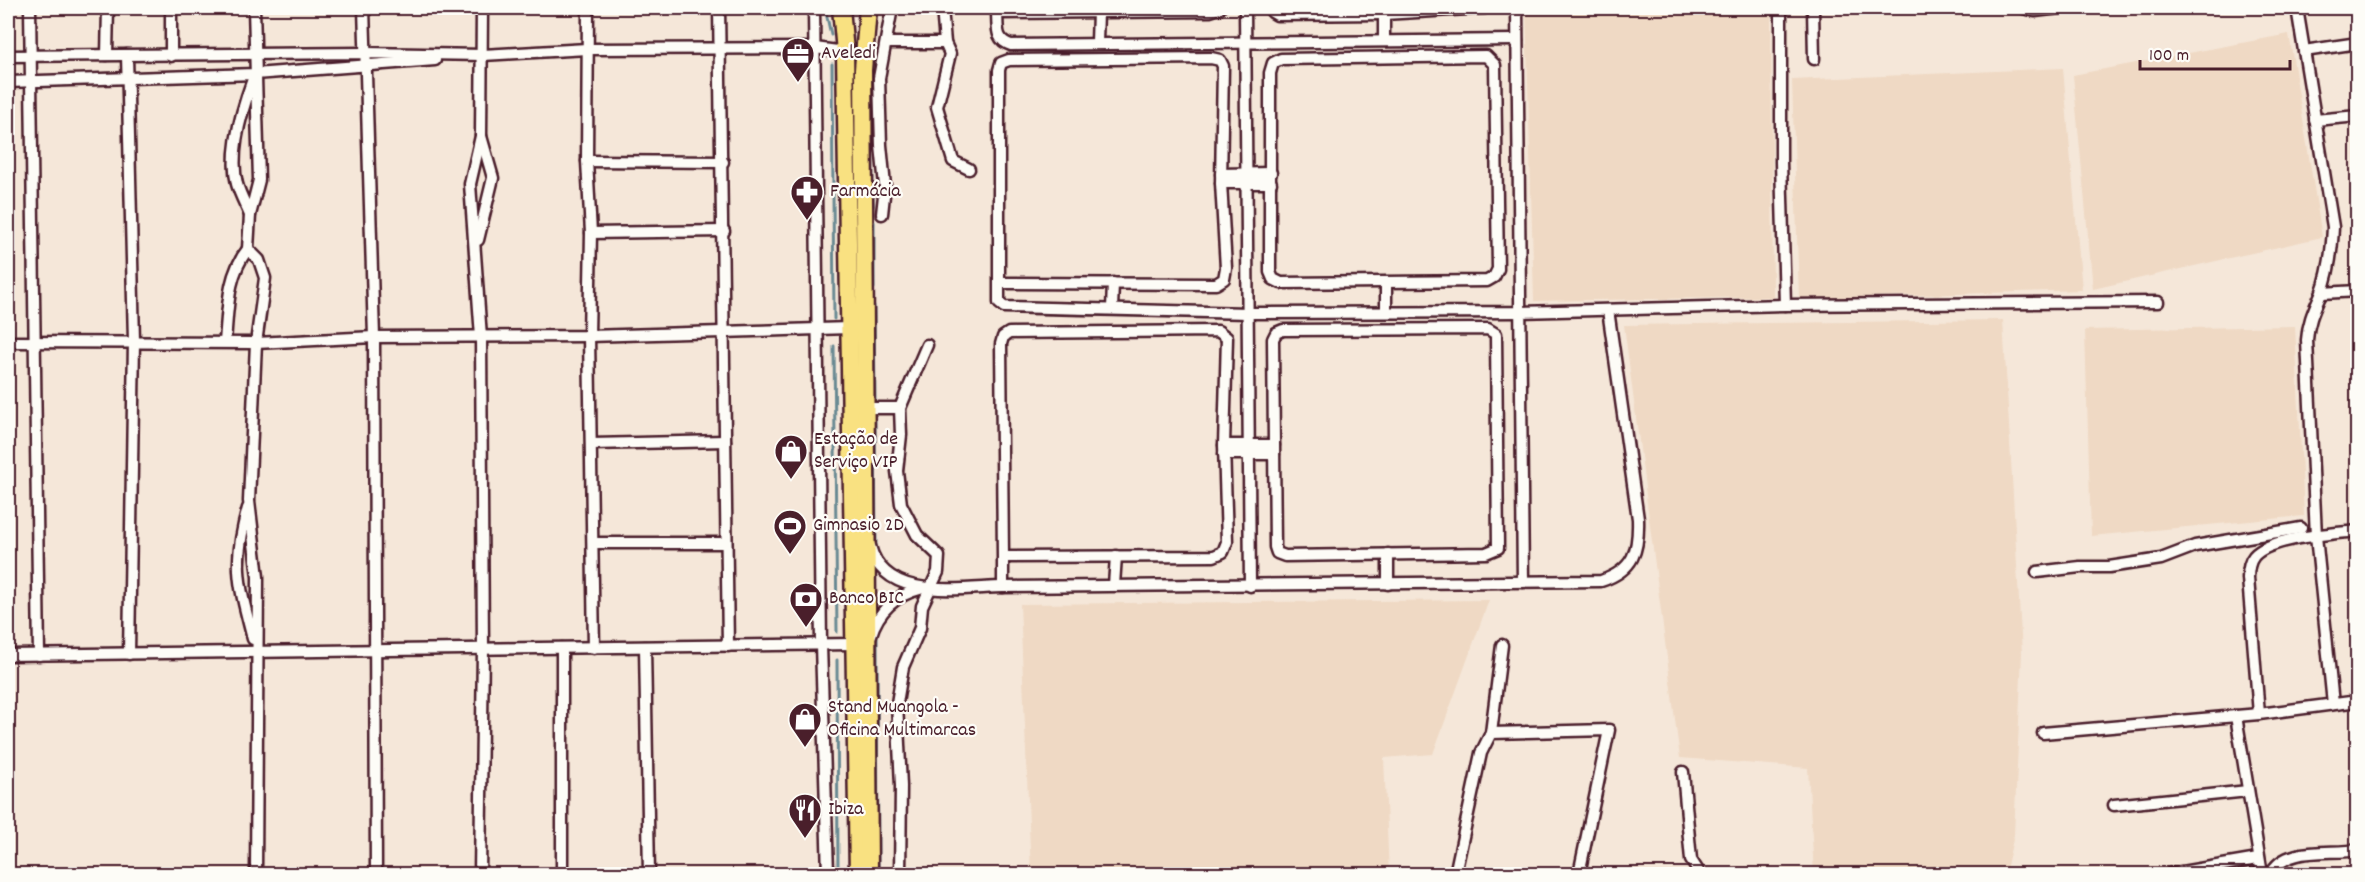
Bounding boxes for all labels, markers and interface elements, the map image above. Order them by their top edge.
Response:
scale bar [2140,33,2290,71]
office icon: Aveledi [780,36,816,83]
place label: Aveledi [821,40,876,68]
text: 100 m [2149,44,2189,69]
pharmacy icon: Farmácia [789,174,825,221]
place label: Farmácia [830,178,901,206]
place label: Estação de Serviço VIP [814,426,898,477]
shop icon: Estação de Serviço VIP [773,433,809,480]
sports icon: Gimnasio 2D [772,508,808,555]
place label: Gimnasio 2D [813,512,904,540]
bank icon: Banco BIC [788,581,824,628]
place label: Banco BIC [829,585,904,613]
place label: Stand Muangola - Oficina Multimarcas [828,694,976,745]
shop icon: Stand Muangola - Oficina Multimarcas [787,701,823,748]
restaurant icon: Ibiza [787,792,823,839]
place label: Ibiza [828,796,864,824]

